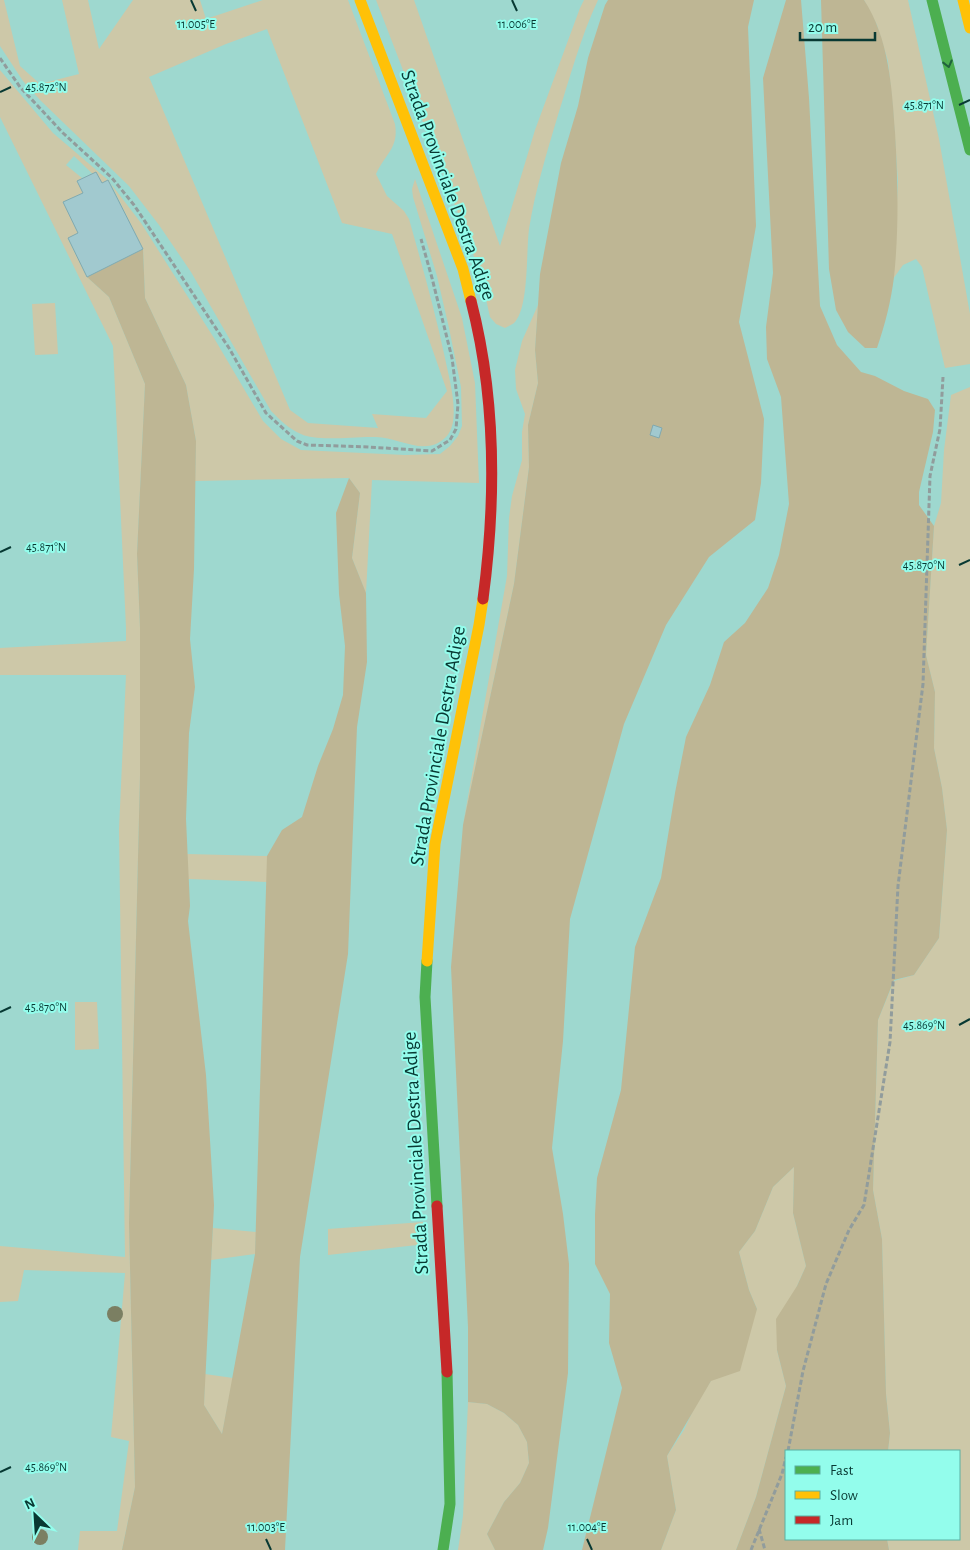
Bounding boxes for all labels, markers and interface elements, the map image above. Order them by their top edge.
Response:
scale bar [800,10,875,42]
text: 11.005°E [177,18,215,30]
text: 11.006°E [498,18,537,30]
text: 20 m [808,20,837,35]
one-way arrow [942,60,953,69]
street label: Strada Provinciale Destra Adige [397,67,499,303]
text: 45.872°N [25,81,67,93]
text: 45.871°N [904,99,944,111]
text: 45.871°N [26,541,66,553]
text: 45.870°N [903,559,945,571]
street label: Strada Provinciale Destra Adige [407,624,469,868]
text: 45.870°N [25,1001,67,1013]
text: 45.869°N [903,1019,945,1031]
street label: Strada Provinciale Destra Adige [400,1031,432,1275]
legend [785,1450,960,1540]
text: 45.869°N [25,1461,67,1473]
text: Fast [830,1463,854,1478]
text: Slow [830,1488,858,1503]
north arrow [10,1490,60,1540]
text: N [23,1496,37,1513]
text: Jam [830,1513,853,1528]
text: 11.003°E [247,1521,285,1533]
text: 11.004°E [568,1521,607,1533]

